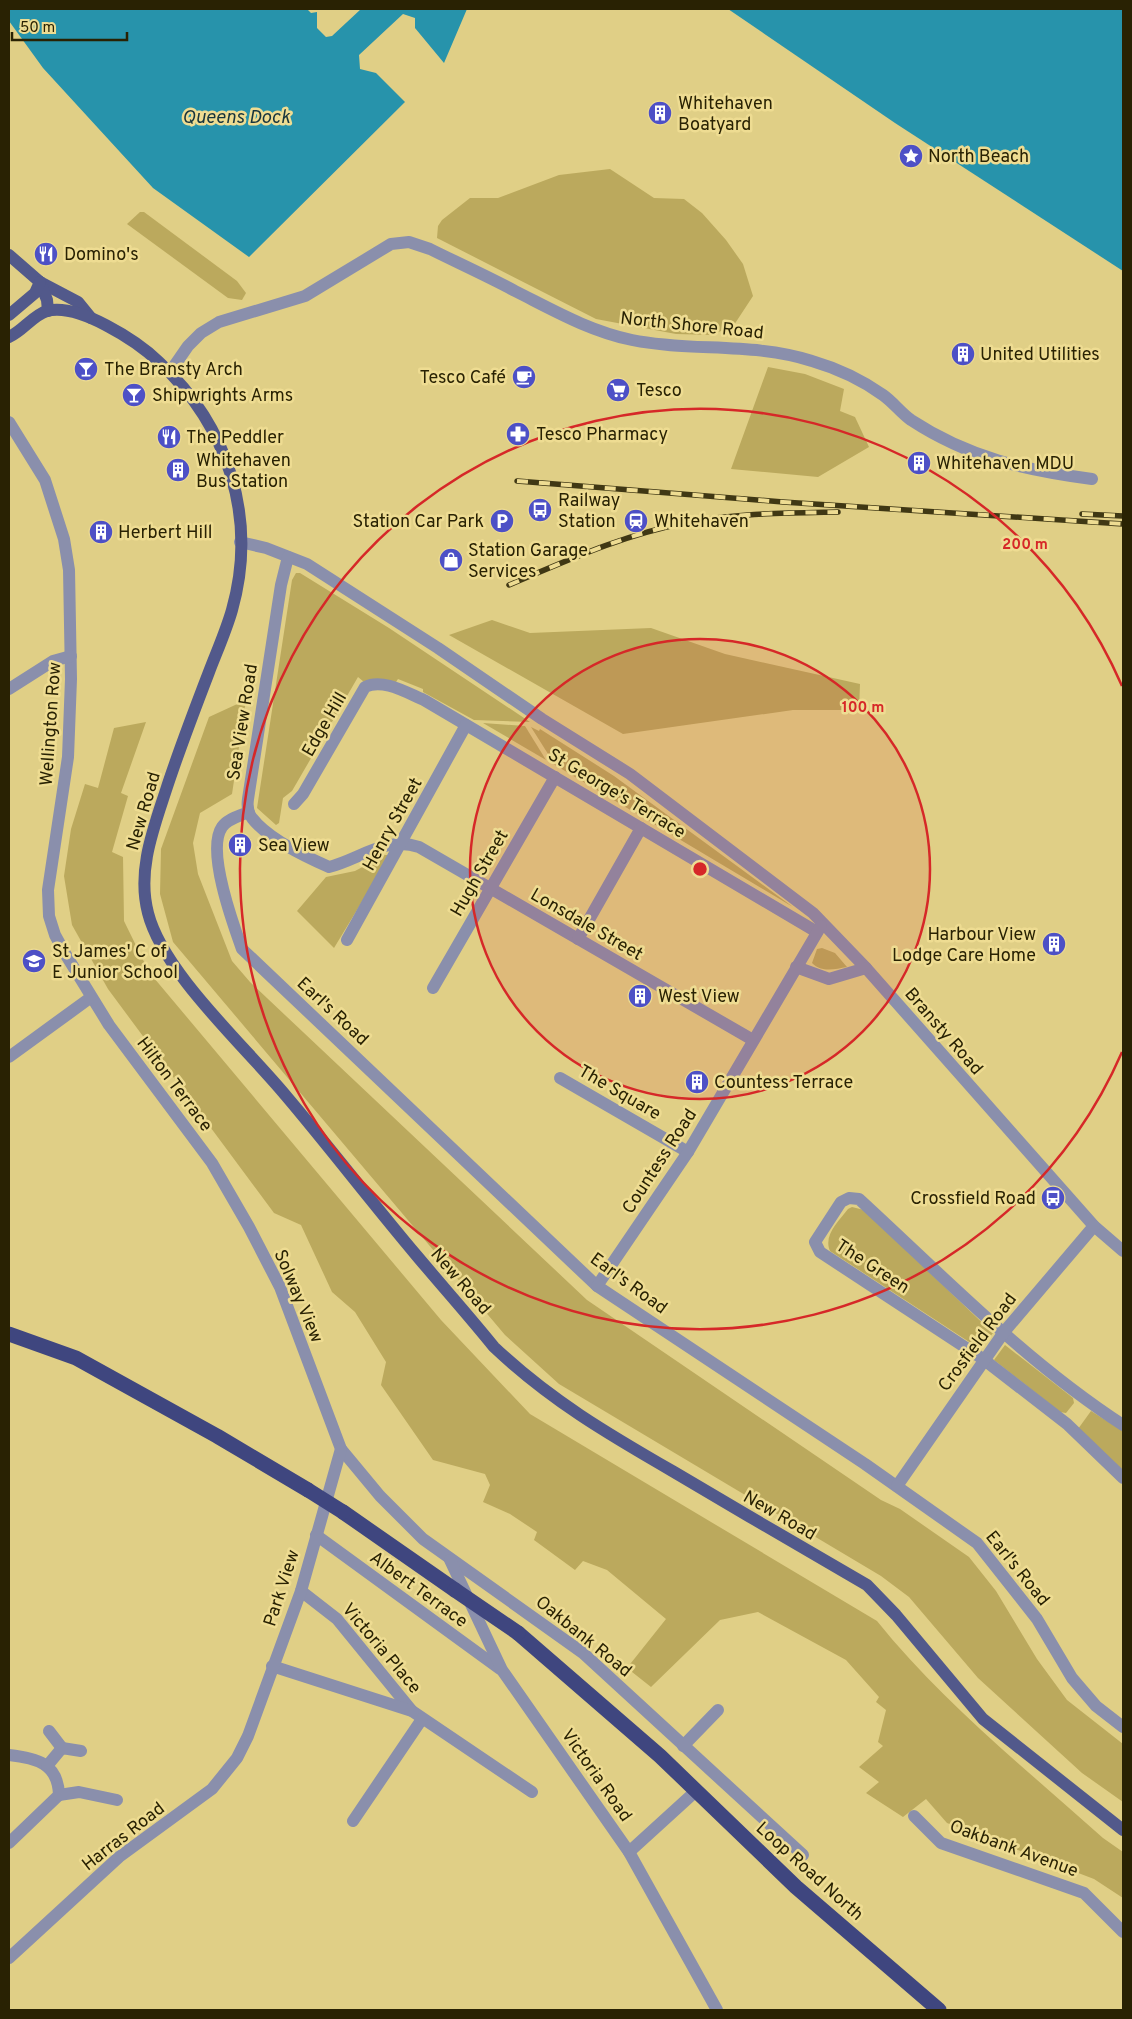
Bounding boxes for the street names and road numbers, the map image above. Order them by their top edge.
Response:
street label: North Shore Road [619,308,765,345]
street label: Wellington Row [36,661,67,787]
street label: Sea View Road [223,662,264,782]
street label: Edge Hill [298,688,353,761]
street label: St George's Terrace [543,744,689,845]
street label: New Road [122,769,167,854]
street label: Henry Street [358,774,428,875]
street label: Hugh Street [446,826,514,921]
street label: Lonsdale Street [526,884,647,967]
street label: Earl's Road [291,973,373,1051]
street label: Bransty Road [899,984,987,1080]
street label: Hilton Terrace [131,1033,217,1137]
street label: The Square [574,1060,665,1126]
street label: Countess Road [618,1105,703,1219]
street label: The Green [831,1235,914,1300]
street label: New Road [425,1244,495,1320]
street label: Solway View [268,1246,328,1347]
street label: Earl's Road [585,1248,671,1320]
street label: Crosfield Road [934,1289,1023,1397]
street label: New Road [738,1486,820,1547]
street label: Earl's Road [980,1527,1054,1611]
street label: Park View [259,1547,306,1630]
street label: Albert Terrace [365,1547,472,1634]
street label: Oakbank Road [530,1591,636,1683]
street label: Victoria Place [336,1599,426,1699]
street label: Victoria Road [555,1725,636,1827]
street label: Harras Road [78,1798,170,1877]
street label: Oakbank Avenue [946,1815,1081,1883]
street label: Loop Road North [750,1818,868,1927]

